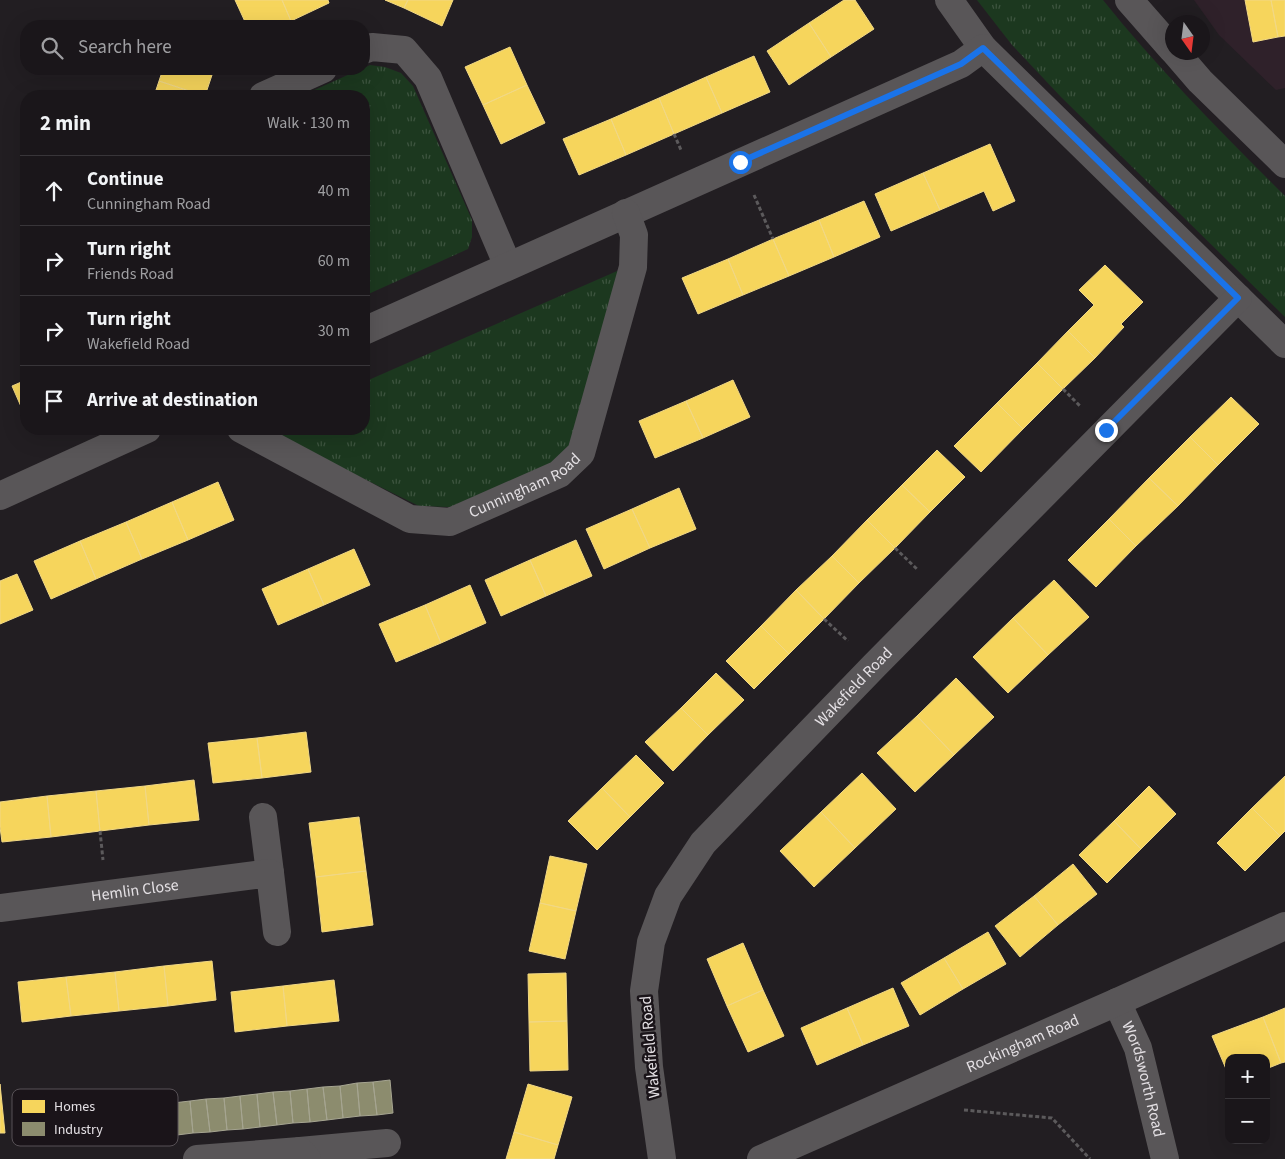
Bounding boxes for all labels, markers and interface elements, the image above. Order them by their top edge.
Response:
north arrow [1165,15,1210,60]
search box [20,20,370,75]
icon: search [38,34,66,62]
text: Search here [78,34,172,61]
text: 2 min [40,108,91,138]
text: Walk · 130 m [267,112,350,134]
route start [729,151,752,174]
text: Continue [87,166,164,193]
icon: ahead [40,177,68,205]
text: 40 m [318,180,350,202]
text: Cunningham Road [87,193,211,215]
text: Turn right [87,236,171,263]
icon: right [40,247,68,275]
text: 60 m [318,250,350,272]
text: Friends Road [87,263,174,285]
text: Turn right [87,306,171,333]
icon: right [40,317,68,345]
text: 30 m [318,320,350,342]
text: Wakefield Road [87,333,190,355]
icon: arrive [40,387,68,415]
text: Arrive at destination [87,387,258,414]
route end [1095,419,1118,442]
street label: Cunningham Road [465,448,586,523]
street label: Wakefield Road [810,642,898,732]
street label: Hemlin Close [90,874,180,907]
street label: Wakefield Road [635,995,665,1099]
street label: Rockingham Road [963,1009,1083,1078]
street label: Wordsworth Road [1116,1018,1170,1139]
map controls [1225,1054,1270,1144]
button: + [1225,1054,1270,1099]
legend [12,1089,178,1146]
text: Homes [54,1097,95,1117]
button: − [1225,1099,1270,1144]
text: Industry [54,1120,103,1140]

